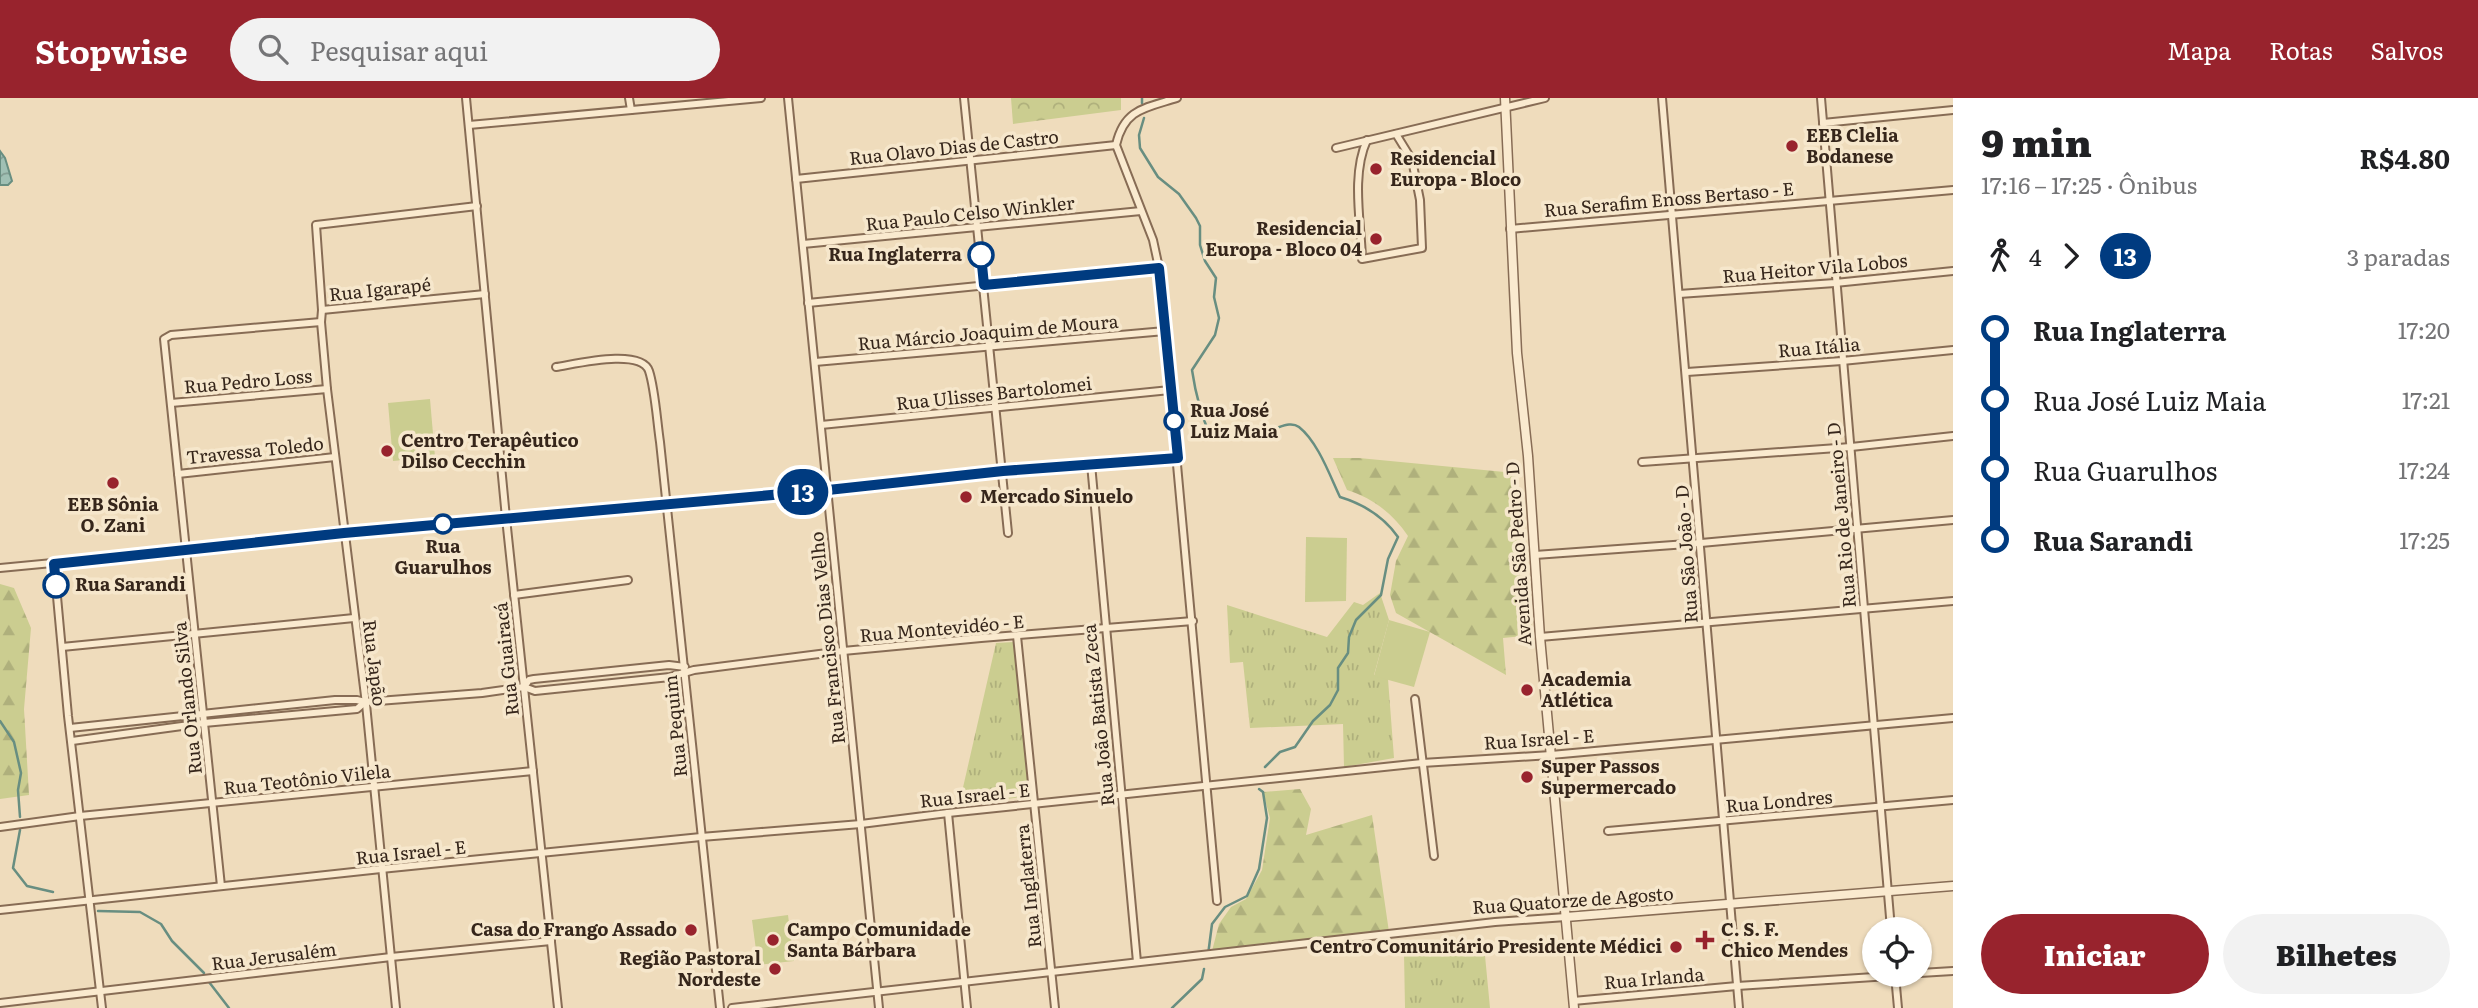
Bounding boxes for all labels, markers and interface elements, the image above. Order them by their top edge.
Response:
search box [230,18,720,81]
text: Stopwise [35,25,188,74]
icon: search [254,30,292,68]
text: Pesquisar aqui [310,30,488,69]
text: Mapa [2167,32,2231,67]
text: Rotas [2269,32,2333,67]
text: Salvos [2371,32,2443,67]
text: 9 min [1981,112,2092,169]
place label: EEB Clelia Bodanese [1806,121,1899,169]
street label: Rua Olavo Dias de Castro [848,122,1060,171]
marker: EEB Clelia Bodanese [1784,138,1800,154]
text: R$4.80 [2360,138,2450,177]
place label: Residencial Europa - Bloco [1390,144,1521,192]
marker: Residencial Europa - Bloco [1368,161,1384,177]
text: 17:16 – 17:25 · Ônibus [1981,167,2197,201]
street label: Rua Serafim Enoss Bertaso - E [1543,174,1795,223]
street label: Rua Paulo Celso Winkler [864,188,1076,237]
place label: Residencial Europa - Bloco 04 [1205,214,1362,262]
marker: Residencial Europa - Bloco 04 [1368,231,1384,247]
icon: walk [1981,237,2019,275]
icon: forward [2052,237,2090,275]
text: 13 [2114,238,2137,273]
text: 4 [2029,239,2042,273]
text: 3 paradas [2347,239,2450,273]
place label: Rua Inglaterra [828,240,963,267]
marker: Rua Inglaterra [968,242,994,268]
street label: Rua Heitor Vila Lobos [1721,246,1908,289]
street label: Rua Igarapé [328,270,432,307]
street label: Rua Márcio Joaquim de Moura [856,307,1120,356]
text: Rua Inglaterra [2033,310,2226,349]
text: 17:20 [2398,312,2450,346]
street label: Rua Itália [1777,329,1861,364]
street label: Rua Pedro Loss [183,361,313,400]
street label: Rua Ulisses Bartolomei [895,369,1093,416]
text: Rua José Luiz Maia [2033,380,2266,419]
text: 17:21 [2402,382,2450,416]
place label: Rua José Luiz Maia [1190,396,1279,444]
marker: Rua José Luiz Maia [1164,411,1184,431]
street label: Rua Rio de Janeiro - D [1819,421,1862,609]
place label: Centro Terapêutico Dilso Cecchin [401,426,579,474]
street label: Travessa Toledo [185,429,325,470]
marker: Centro Terapêutico Dilso Cecchin [379,443,395,459]
text: Rua Guarulhos [2033,450,2217,489]
text: 17:24 [2398,452,2450,486]
street label: Avenida São Pedro - D [1498,461,1537,647]
line badge: 13 [772,469,834,515]
text: 13 [791,474,815,509]
marker: EEB Sônia O. Zani [105,475,121,491]
place label: Mercado Sinuelo [980,482,1133,509]
street label: Rua São João - D [1667,484,1704,624]
marker: Mercado Sinuelo [958,489,974,505]
place label: EEB Sônia O. Zani [67,490,159,538]
marker: Rua Guarulhos [433,514,453,534]
text: Rua Sarandi [2033,520,2193,559]
text: 17:25 [2399,522,2450,556]
street label: Rua Francisco Dias Velho [802,531,851,746]
place label: Rua Guarulhos [394,532,492,580]
place label: Rua Sarandi [75,570,186,597]
marker: Rua Sarandi [43,572,69,598]
street label: Rua Guairacá [486,601,525,717]
street label: Rua Montevidéo - E [858,607,1025,648]
street label: Rua Japão [357,618,394,708]
street label: Rua Orlando Silva [165,620,208,776]
street label: Rua João Batista Zeca [1074,622,1121,808]
place label: Academia Atlética [1541,665,1632,713]
street label: Rua Pequim [656,674,693,779]
marker: Academia Atlética [1519,682,1535,698]
street label: Rua Israel - E [1483,721,1595,756]
place label: Super Passos Supermercado [1541,752,1676,800]
street label: Rua Teotônio Vilela [222,756,392,801]
marker: Super Passos Supermercado [1519,769,1535,785]
street label: Rua Israel - E [918,775,1031,814]
street label: Rua Londres [1724,782,1833,819]
street label: Rua Inglaterra [1008,823,1047,949]
street label: Rua Israel - E [354,832,467,871]
street label: Rua Quatorze de Agosto [1471,879,1674,920]
button: Iniciar [1981,914,2209,994]
button: Bilhetes [2223,914,2450,994]
place label: Casa do Frango Assado [471,915,677,942]
place label: Campo Comunidade Santa Bárbara [787,915,971,963]
place label: C. S. F. Chico Mendes [1721,915,1848,963]
map controls [1862,917,1932,987]
button: locate [1862,917,1932,987]
marker: Casa do Frango Assado [683,922,699,938]
marker: C. S. F. Chico Mendes [1695,930,1715,950]
marker: Campo Comunidade Santa Bárbara [765,932,781,948]
place label: Centro Comunitário Presidente Médici [1310,932,1662,959]
street label: Rua Jerusalém [210,934,338,977]
marker: Centro Comunitário Presidente Médici [1668,939,1684,955]
place label: Região Pastoral Nordeste [619,944,761,992]
street label: Rua Irlanda [1603,960,1705,995]
marker: Região Pastoral Nordeste [767,961,783,977]

